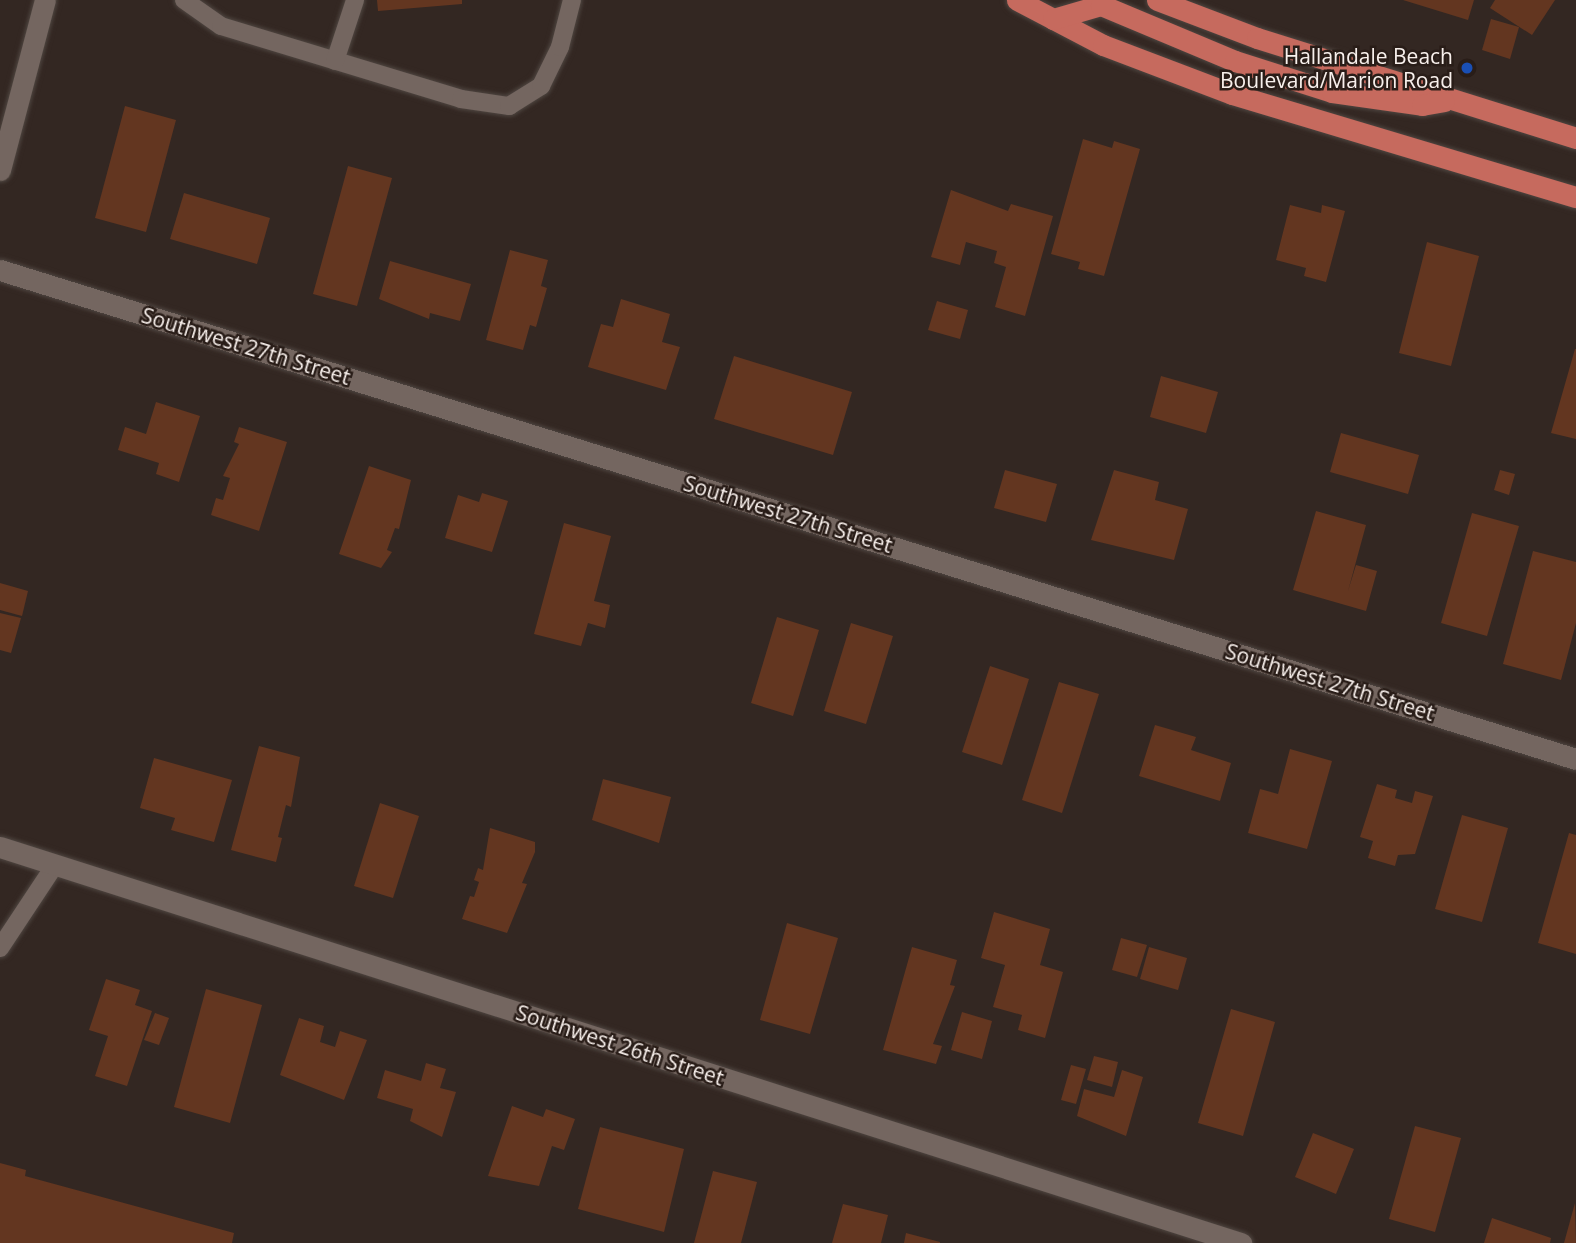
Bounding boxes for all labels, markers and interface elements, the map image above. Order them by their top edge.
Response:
place label: Hallandale Beach Boulevard/Marion Road [1220,43,1453,93]
marker: Hallandale Beach Boulevard/Marion Road [1459,60,1475,76]
street label: Southwest 27th Street [139,302,353,390]
street label: Southwest 27th Street [681,470,895,558]
street label: Southwest 27th Street [1223,638,1437,726]
street label: Southwest 26th Street [513,1000,727,1090]

